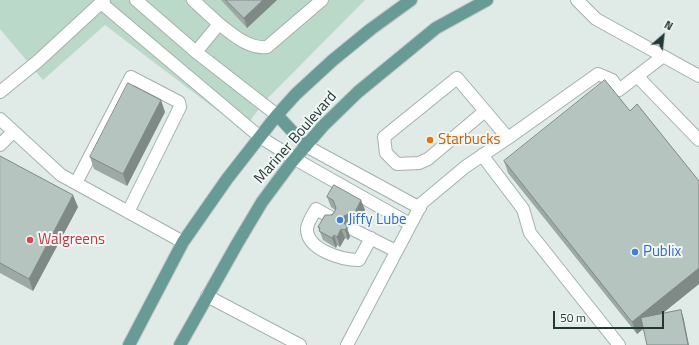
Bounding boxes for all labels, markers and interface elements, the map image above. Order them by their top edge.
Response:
north arrow [643,16,683,56]
text: N [662,17,676,34]
street label: Mariner Boulevard [251,88,341,188]
place label: Starbucks [438,131,501,149]
marker: Starbucks [425,135,435,145]
place label: Jiffy Lube [348,211,407,229]
marker: Jiffy Lube [335,215,345,225]
place label: Walgreens [38,231,105,249]
marker: Walgreens [25,235,35,245]
place label: Publix [643,243,681,261]
marker: Publix [630,247,640,257]
scale bar [555,303,666,329]
text: 50 m [560,308,586,327]

